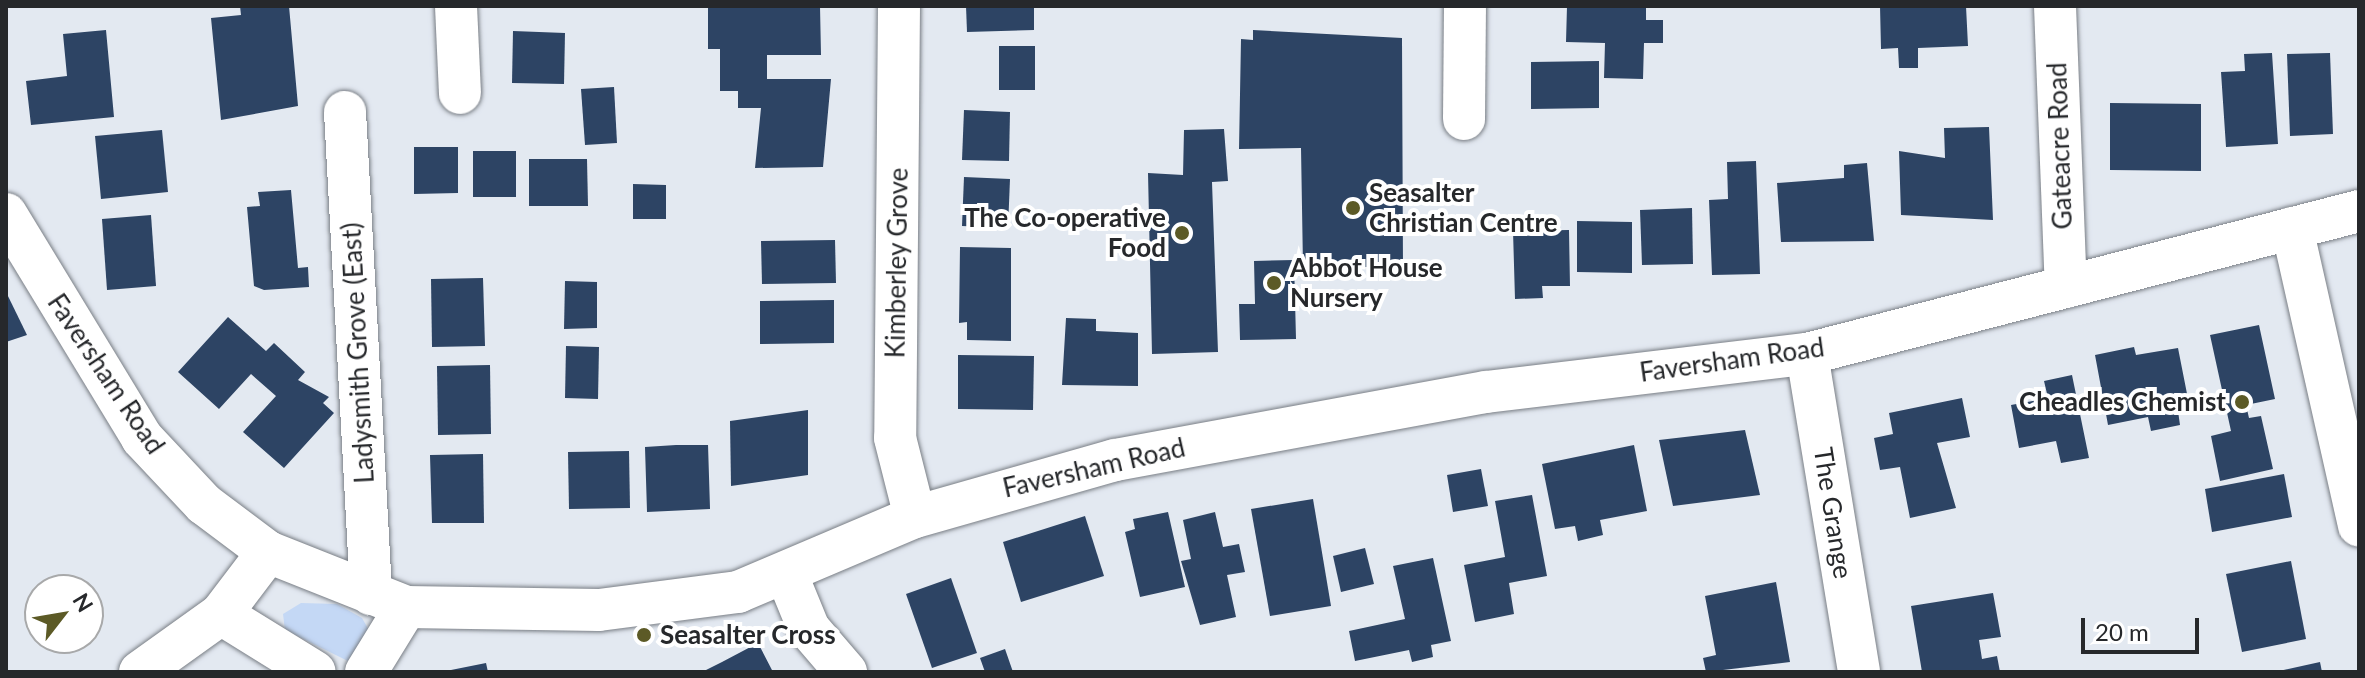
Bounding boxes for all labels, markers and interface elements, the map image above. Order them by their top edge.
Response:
street label: Gateacre Road [2041,62,2079,230]
street label: Kimberley Grove [880,167,914,359]
place label: Seasalter Christian Centre [1369,177,1558,238]
marker: Seasalter Christian Centre [1344,199,1362,217]
place label: The Co-operative Food [964,202,1166,264]
street label: Ladysmith Grove (East) [336,222,380,484]
marker: The Co-operative Food [1173,224,1191,242]
place label: Abbot House Nursery [1290,252,1443,314]
marker: Abbot House Nursery [1265,274,1283,292]
street label: Faversham Road [41,288,171,460]
street label: Faversham Road [1638,332,1826,388]
place label: Cheadles Chemist [2019,386,2226,418]
marker: Cheadles Chemist [2233,393,2251,411]
street label: Faversham Road [1000,432,1188,504]
street label: The Grange [1807,445,1859,581]
north arrow [24,574,104,654]
text: N [67,588,99,617]
scale bar [2085,602,2203,652]
text: 20 m [2095,617,2149,646]
place label: Seasalter Cross [660,619,836,651]
marker: Seasalter Cross [635,626,653,644]

